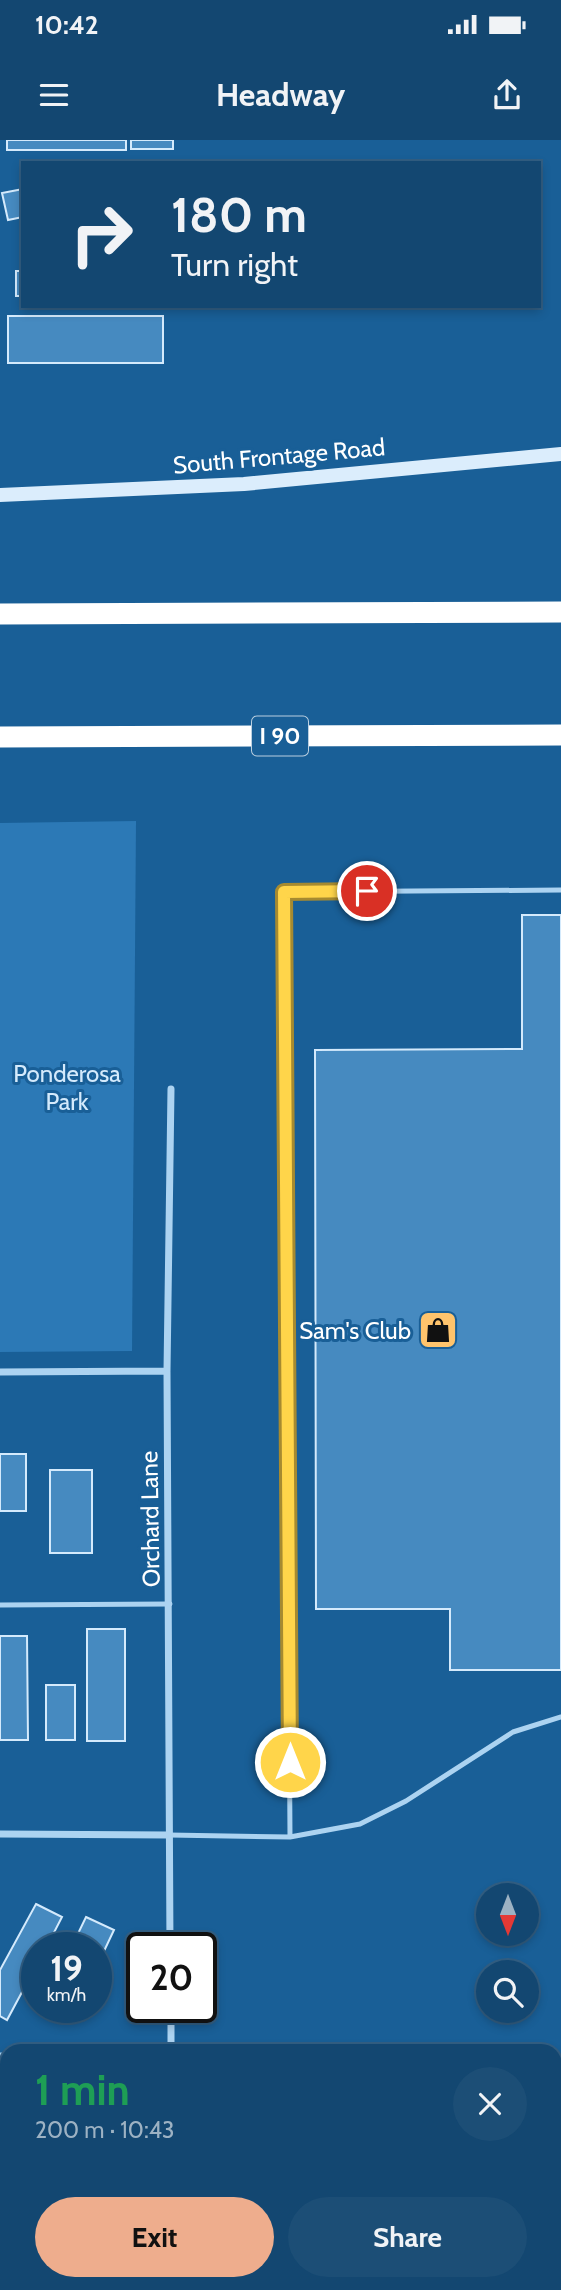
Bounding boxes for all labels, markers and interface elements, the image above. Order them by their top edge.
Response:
text: 10:42 [35,9,99,41]
text: Headway [216,75,345,114]
icon: menu [35,76,73,114]
icon: share [488,76,526,114]
text: 180 m [171,185,307,244]
icon: right [56,189,147,280]
text: Turn right [171,245,298,284]
street label: South Frontage Road [172,432,386,480]
road number: I 90 [252,716,308,756]
pin [337,861,397,921]
icon: arrive [348,872,386,910]
park label: Ponderosa Park [13,1059,121,1116]
shop icon: Sam's Club [417,1309,459,1351]
place label: Sam's Club [299,1316,411,1345]
street label: Orchard Lane [134,1451,166,1587]
position arrow [253,1725,327,1799]
north arrow [476,1883,539,1946]
map controls [476,1883,539,2023]
speed limit sign: 20 [126,1932,217,2023]
text: 19 [50,1947,83,1990]
button: search [476,1960,539,2023]
text: km/h [47,1984,86,2006]
text: 1 min [35,2064,130,2116]
button: close [453,2067,527,2141]
text: 200 m · 10:43 [35,2116,174,2144]
button: Exit [35,2197,274,2277]
button: Share [288,2197,527,2277]

